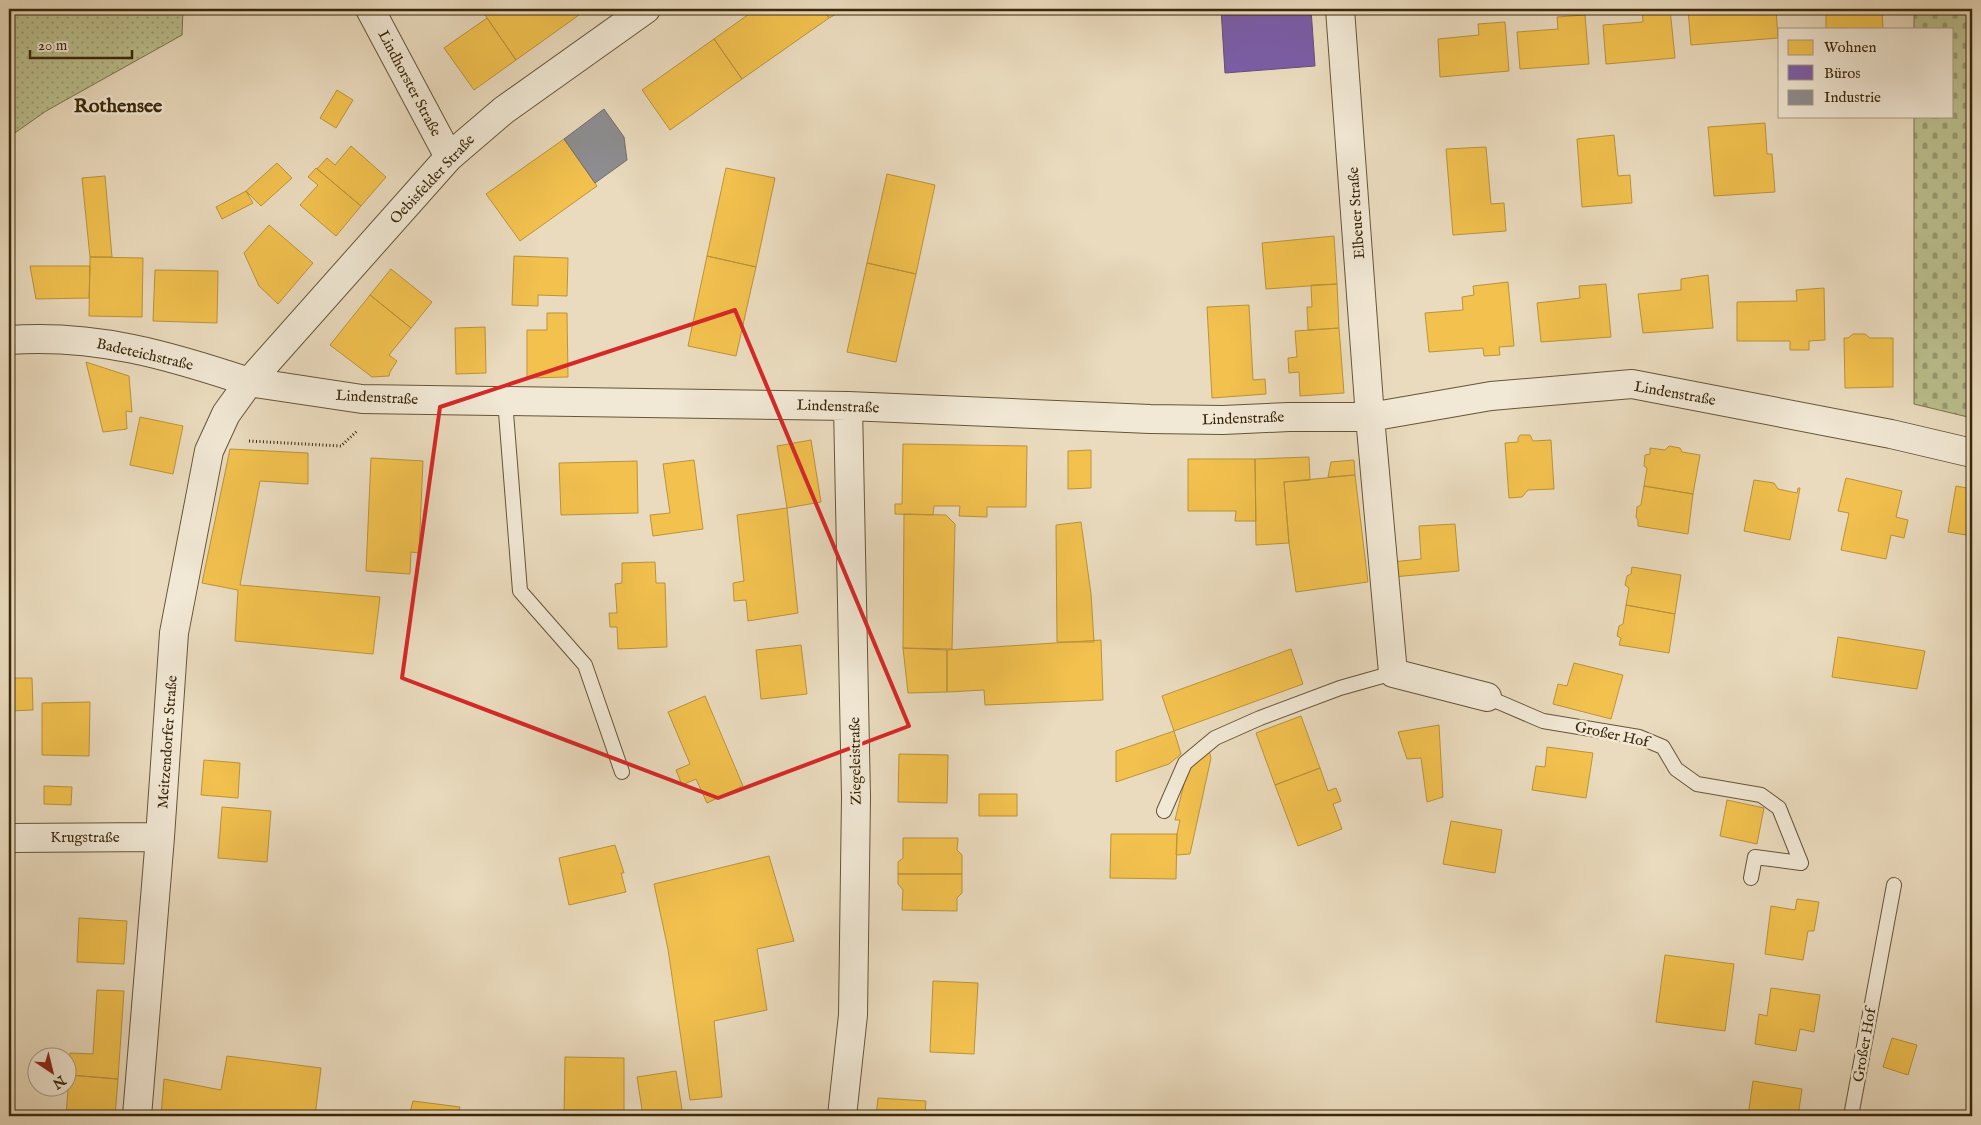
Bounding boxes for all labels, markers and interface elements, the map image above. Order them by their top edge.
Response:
street label: Lindhorster Straße [374,27,446,140]
scale bar [30,28,132,60]
legend [1778,28,1954,118]
text: 20 m [38,36,68,55]
text: Wohnen [1824,38,1876,57]
text: Büros [1824,64,1861,83]
text: Industrie [1824,88,1881,107]
district label: Rothensee [74,94,163,119]
street label: Oebisfelder Straße [386,130,479,228]
street label: Elbeuer Straße [1344,166,1369,260]
street label: Badeteichstraße [95,334,195,375]
street label: Lindenstraße [1633,377,1717,410]
street label: Lindenstraße [335,386,419,409]
street label: Lindenstraße [796,396,880,417]
street label: Lindenstraße [1201,408,1285,429]
street label: Meitzendorfer Straße [153,674,182,809]
street label: Ziegeleistraße [845,717,866,805]
street label: Großer Hof [1573,717,1653,752]
street label: Krugstraße [50,828,120,847]
street label: Großer Hof [1849,1004,1881,1084]
north arrow [28,1048,78,1098]
text: N [49,1070,70,1093]

